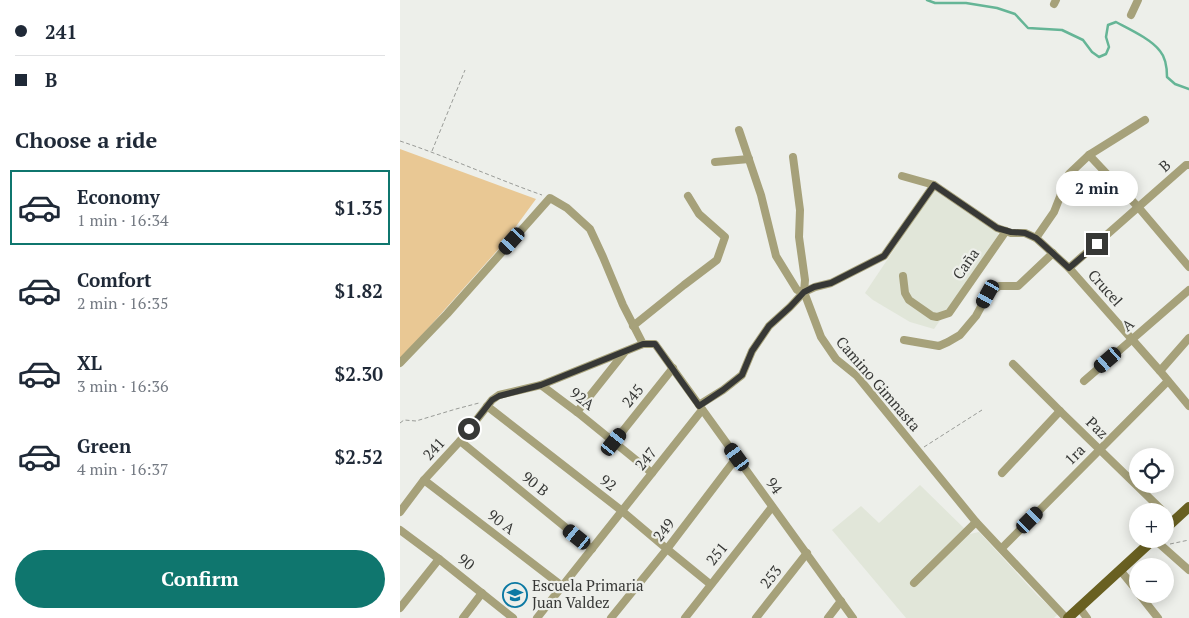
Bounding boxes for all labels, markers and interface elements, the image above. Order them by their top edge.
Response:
text: 241 [45,19,77,44]
text: B [45,67,57,92]
text: Choose a ride [15,125,157,154]
street label: B [1154,155,1174,176]
callout: 2 min [1056,172,1138,206]
text: 2 min [1075,177,1119,199]
text: Economy [77,184,160,209]
icon: car [17,185,62,230]
text: $1.35 [334,195,383,220]
text: 1 min · 16:34 [77,209,169,231]
car [496,225,527,257]
route end [1086,233,1108,255]
street label: Caña [947,244,983,283]
street label: Crucel [1084,265,1127,310]
text: Comfort [77,267,152,292]
icon: car [17,268,62,313]
car [974,277,1001,311]
text: $1.82 [334,278,383,303]
text: 2 min · 16:35 [77,292,169,314]
street label: A [1117,313,1138,335]
street label: Camino Gimnasta [832,332,926,435]
car [1091,344,1124,376]
text: XL [77,350,102,375]
icon: car [17,351,62,396]
text: $2.30 [334,361,383,386]
text: 3 min · 16:36 [77,375,169,397]
street label: 245 [617,380,648,411]
street label: 92A [566,382,600,415]
street label: Paz [1082,412,1113,443]
route start [458,418,480,440]
car [598,426,629,458]
text: Green [77,433,131,458]
street label: 241 [418,433,449,464]
icon: car [17,434,62,479]
street label: 1ra [1060,439,1089,469]
car [722,440,751,474]
street label: 247 [630,443,661,474]
text: $2.52 [334,444,383,469]
map controls [1129,448,1174,603]
button: locate [1129,448,1174,493]
text: 4 min · 16:37 [77,458,169,480]
street label: 90 B [518,466,553,500]
street label: 92 [596,469,621,495]
street label: 94 [762,473,788,498]
button: + [1129,503,1174,548]
street label: 90 A [484,504,520,539]
car [1014,504,1045,536]
street label: 249 [648,514,678,545]
car [560,522,593,552]
street label: 251 [701,538,731,569]
street label: 90 [454,548,479,574]
button: Confirm [15,550,385,608]
button: − [1129,558,1174,603]
street label: 253 [755,561,785,592]
place label: Escuela Primaria Juan Valdez [532,575,644,612]
school or university icon: Escuela Primaria Juan Valdez [502,582,528,608]

